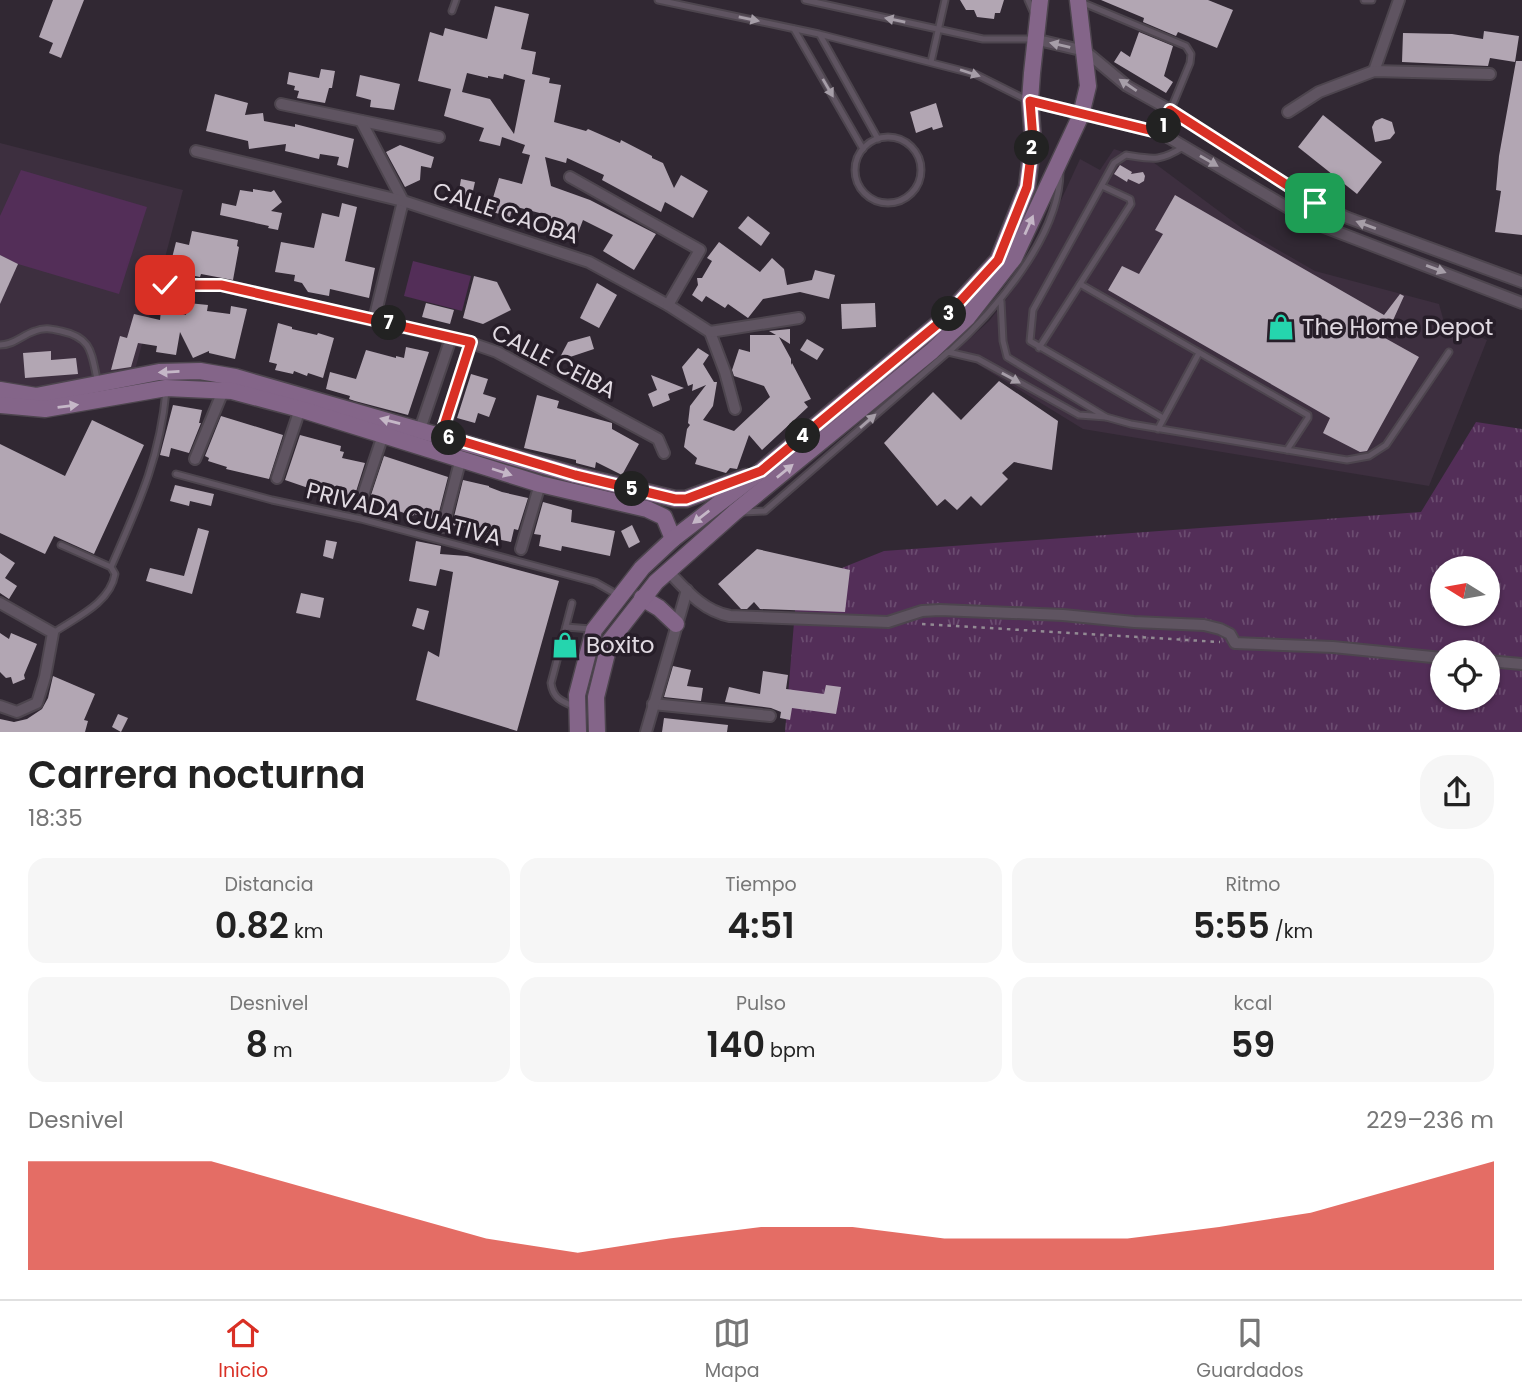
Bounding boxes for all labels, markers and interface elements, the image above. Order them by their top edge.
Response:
one-way arrow [738,14,760,25]
one-way arrow [883,14,905,25]
one-way arrow [1049,39,1071,50]
one-way arrow [960,68,981,79]
one-way arrow [822,78,834,98]
one-way arrow [1119,78,1137,92]
pin: 1 [1146,108,1182,144]
text: 1 [1160,112,1167,139]
pin: 2 [1014,130,1050,166]
text: 2 [1026,134,1037,161]
one-way arrow [1200,155,1219,167]
pin [1285,173,1345,233]
street label: CALLE CAOBA [429,174,583,252]
icon: arrive [1296,184,1334,222]
one-way arrow [1023,215,1035,235]
one-way arrow [1356,219,1377,230]
pin [135,255,195,315]
one-way arrow [1426,264,1447,275]
icon: check [146,266,184,304]
pin: 3 [932,296,967,332]
text: 3 [943,300,954,327]
pin: 7 [372,306,406,340]
text: 7 [383,309,394,336]
place label: The Home Depot [1302,311,1493,343]
shop icon: The Home Depot [1266,312,1296,342]
street label: CALLE CEIBA [486,316,622,406]
one-way arrow [158,367,180,378]
one-way arrow [1001,372,1021,383]
one-way arrow [57,400,79,411]
one-way arrow [860,414,877,430]
one-way arrow [379,415,401,426]
pin: 4 [786,418,820,453]
pin: 6 [432,420,466,456]
text: 4 [796,422,809,449]
text: 6 [442,424,455,451]
one-way arrow [777,464,794,479]
one-way arrow [492,467,513,478]
pin: 5 [614,472,650,506]
street label: PRIVADA CUATIVA [303,474,505,554]
text: 5 [625,475,638,502]
one-way arrow [692,510,710,524]
north arrow [1430,556,1500,626]
map controls [1430,556,1500,710]
place label: Boxito [586,629,655,661]
shop icon: Boxito [550,630,580,660]
button: locate [1430,640,1500,710]
text: Carrera nocturna [28,748,366,801]
button: share [1420,755,1494,829]
text: 18:35 [28,802,83,834]
text: Distancia [225,871,314,898]
text: Tiempo [725,871,797,898]
text: Ritmo [1226,871,1280,898]
text: 0.82 [215,901,289,950]
text: 4:51 [727,901,795,950]
text: 5:55 [1193,901,1270,950]
text: km [289,918,323,945]
text: /km [1270,918,1313,945]
text: Desnivel [229,990,309,1017]
text: Pulso [736,990,786,1017]
text: kcal [1234,990,1272,1017]
text: 8 [245,1020,268,1069]
text: 140 [707,1020,765,1069]
text: 59 [1231,1020,1275,1069]
text: m [268,1037,293,1064]
text: bpm [765,1037,815,1064]
text: Desnivel [28,1104,124,1136]
text: 229–236 m [1366,1104,1494,1136]
tab: Inicio [218,1314,268,1385]
tab: Mapa [705,1314,760,1385]
tab: Guardados [1196,1314,1304,1385]

